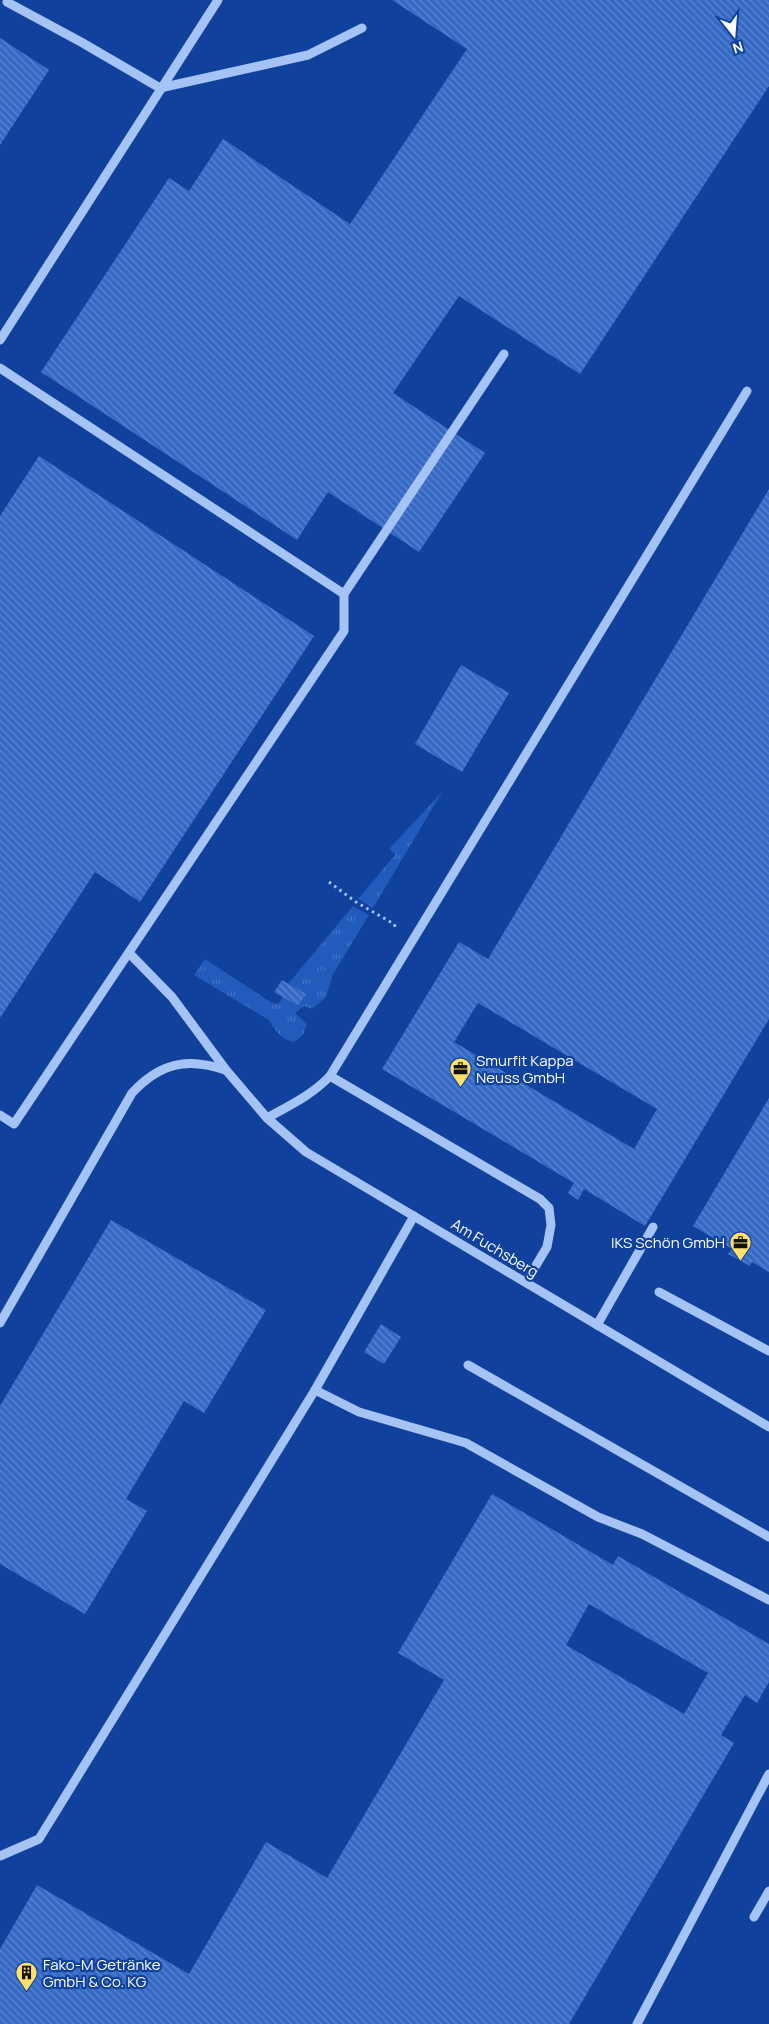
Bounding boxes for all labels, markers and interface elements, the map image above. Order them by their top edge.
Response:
north arrow [709,10,759,60]
text: N [730,37,746,58]
place label: Smurfit Kappa Neuss GmbH [476,1050,574,1088]
office icon: Smurfit Kappa Neuss GmbH [448,1057,472,1088]
street label: Am Fuchsberg [447,1214,543,1282]
office icon: IKS Schön GmbH [729,1230,753,1261]
place label: IKS Schön GmbH [611,1232,725,1253]
place label: Fako-M Getränke GmbH & Co. KG [43,1954,161,1992]
building icon: Fako-M Getränke GmbH & Co. KG [15,1961,39,1992]

